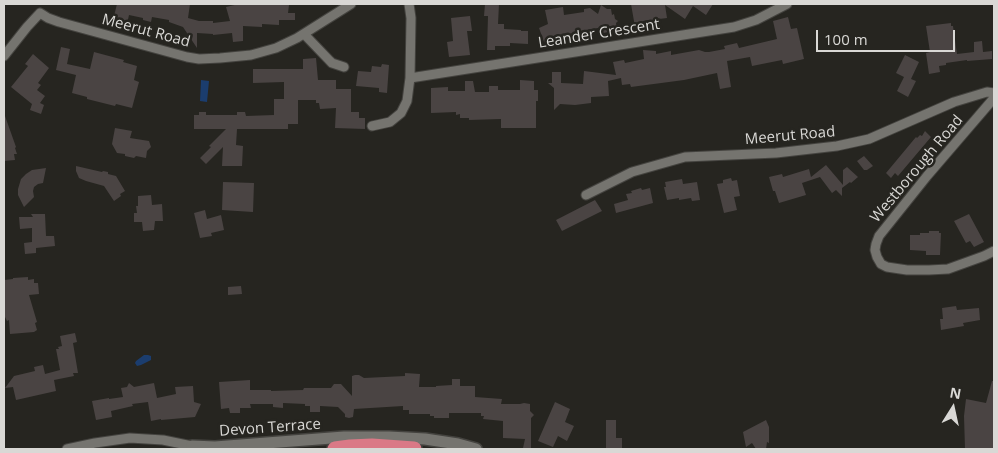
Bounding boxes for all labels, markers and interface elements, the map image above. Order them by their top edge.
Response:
street label: Meerut Road [100,11,192,51]
street label: Leander Crescent [537,16,661,52]
scale bar [818,20,957,52]
text: 100 m [824,29,868,49]
street label: Westborough Road [867,112,967,226]
street label: Meerut Road [744,123,836,149]
text: N [948,382,963,403]
north arrow [928,383,978,433]
street label: Devon Terrace [219,415,321,441]

